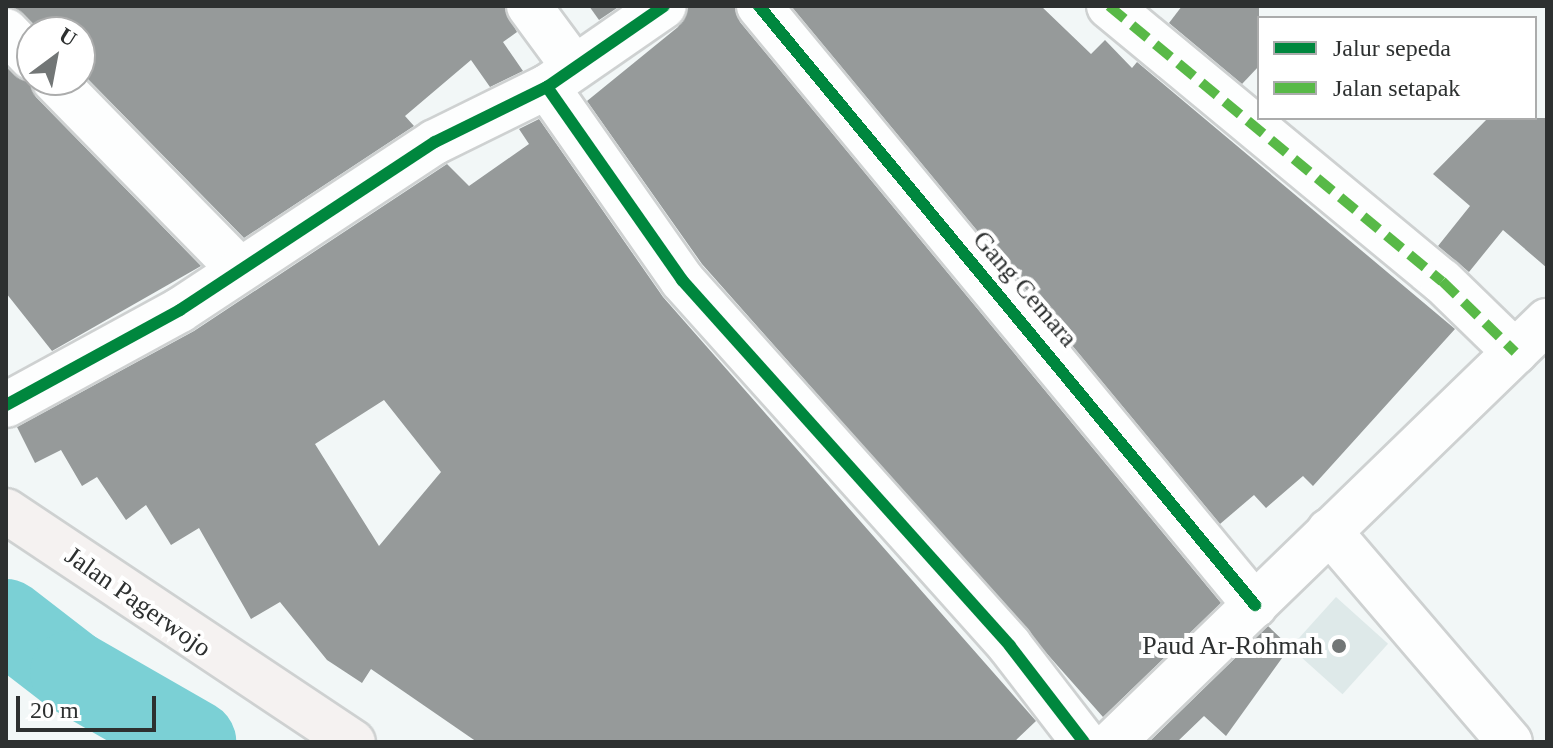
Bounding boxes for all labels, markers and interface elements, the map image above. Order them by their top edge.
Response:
north arrow [16,16,96,96]
legend [1257,16,1537,120]
text: U [55,22,81,52]
text: Jalur sepeda [1333,35,1451,61]
text: Jalan setapak [1333,75,1460,101]
street label: Gang Cemara [966,225,1084,353]
street label: Jalan Pagerwojo [59,540,217,664]
place label: Paud Ar-Rohmah [1141,630,1323,662]
marker: Paud Ar-Rohmah [1330,637,1348,655]
scale bar [20,680,160,730]
text: 20 m [30,697,79,723]

